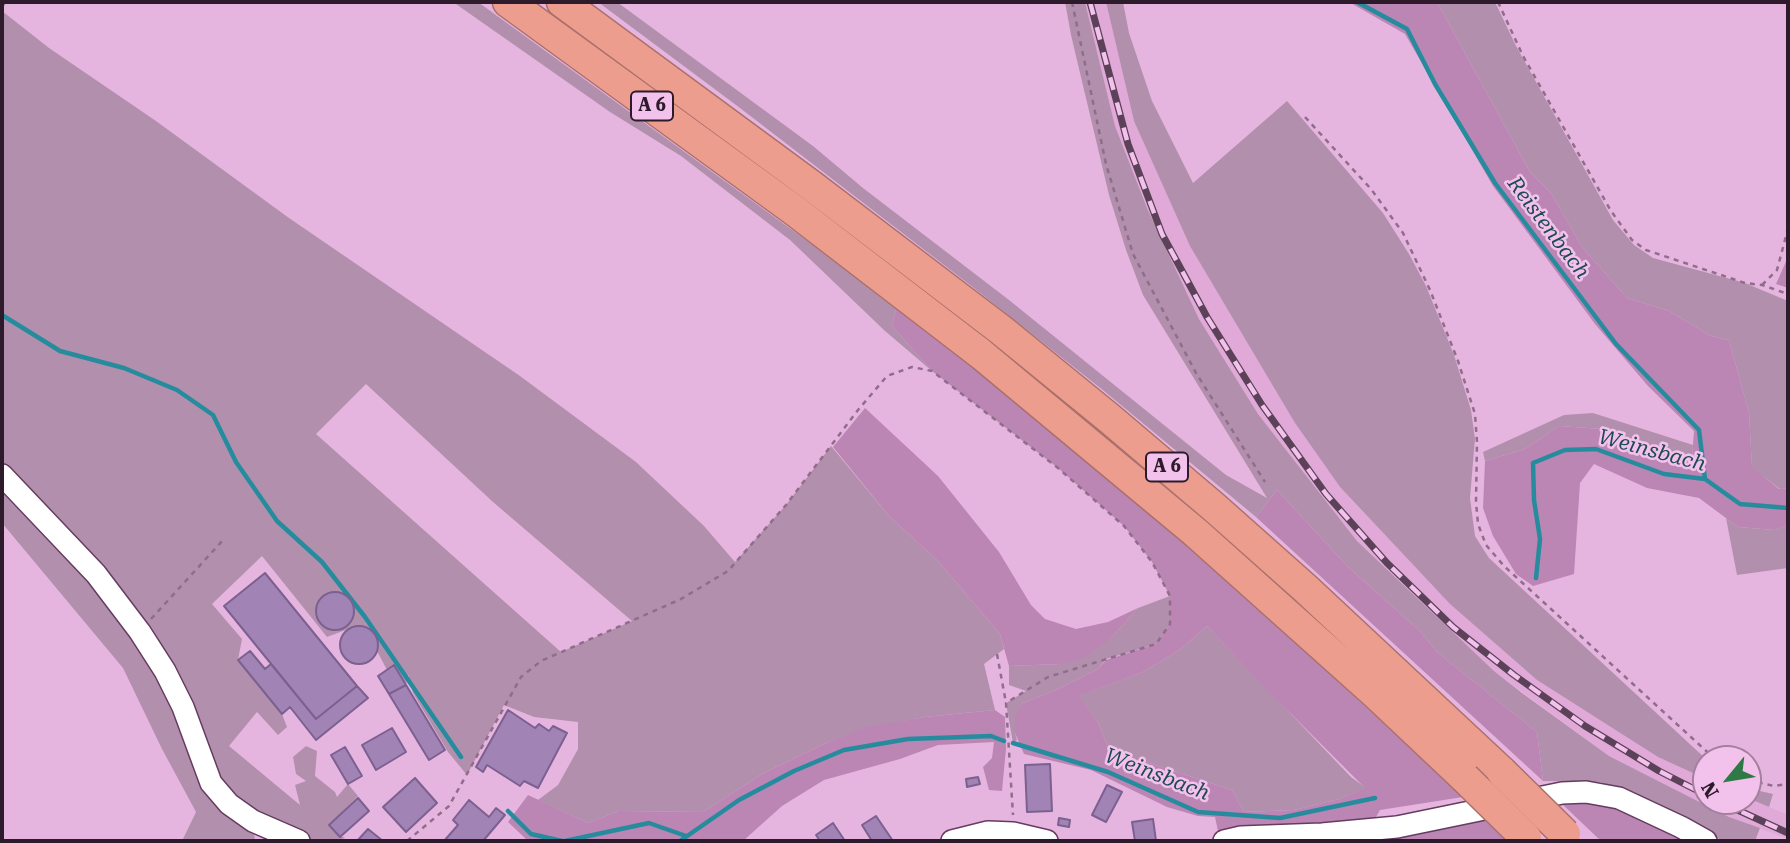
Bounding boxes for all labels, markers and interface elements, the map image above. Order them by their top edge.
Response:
road number: A 6 [631,92,673,120]
water label: Reistenbach [1501,172,1595,284]
water label: Weinsbach [1596,425,1708,477]
road number: A 6 [1146,452,1188,481]
water label: Weinsbach [1101,744,1213,806]
north arrow [1692,745,1762,815]
text: N [1696,778,1724,802]

